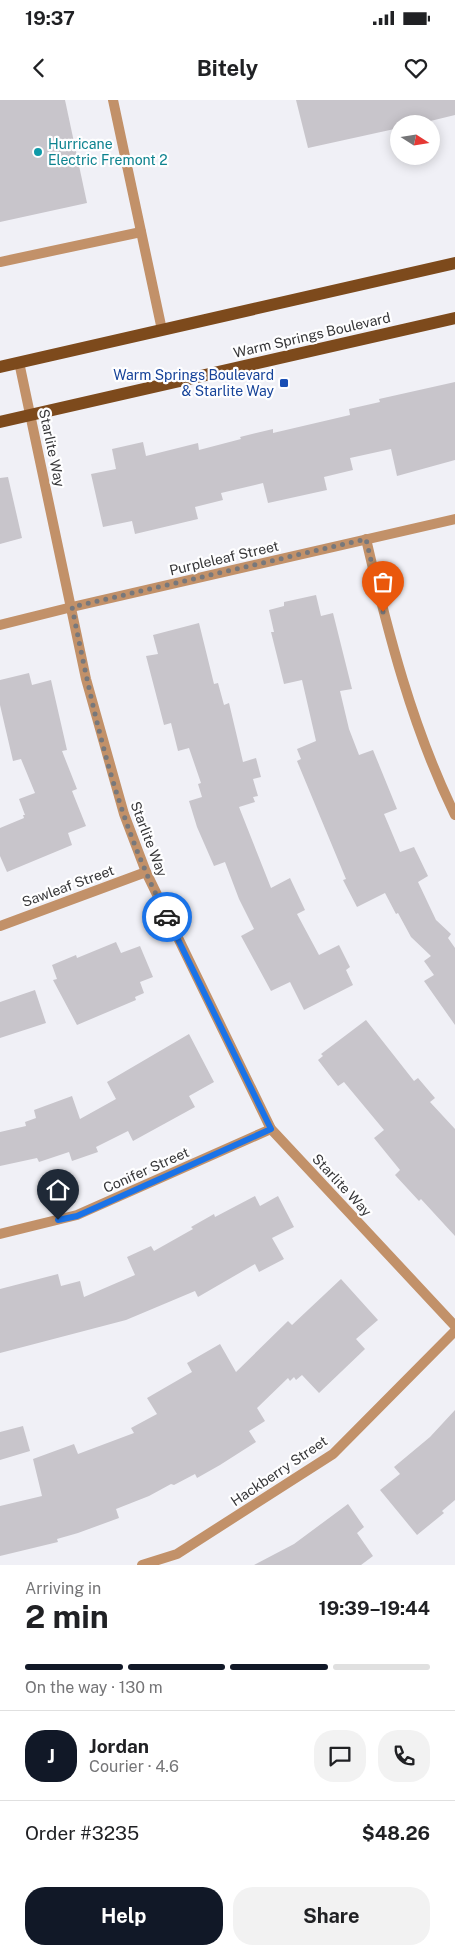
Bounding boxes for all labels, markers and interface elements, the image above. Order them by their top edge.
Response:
text: 19:37 [25,7,75,29]
icon: back [25,54,53,82]
icon: heart [402,54,430,82]
text: Bitely [197,55,258,81]
north arrow [390,115,440,165]
map controls [390,115,440,165]
place label: Hurricane Electric Fremont 2 [48,136,168,168]
marker: Hurricane Electric Fremont 2 [32,146,44,158]
street label: Warm Springs Boulevard [232,309,392,361]
place label: Warm Springs Boulevard & Starlite Way [113,367,275,399]
marker: Warm Springs Boulevard & Starlite Way [278,377,290,389]
street label: Starlite Way [36,408,68,489]
street label: Purpleleaf Street [168,538,280,578]
pin [362,561,404,612]
icon: bag [369,568,397,596]
street label: Starlite Way [127,799,171,879]
street label: Sawleaf Street [20,862,116,910]
courier [142,892,192,942]
icon: car [153,903,181,931]
street label: Conifer Street [101,1144,191,1196]
street label: Starlite Way [309,1151,375,1220]
pin [37,1169,79,1220]
icon: home [44,1176,72,1204]
street label: Hackberry Street [228,1433,330,1509]
text: Arriving in [25,1579,101,1598]
text: 19:39–19:44 [319,1597,430,1619]
text: 2 min [25,1598,109,1635]
text: On the way · 130 m [25,1678,163,1697]
button: chat [314,1730,366,1782]
button: phone [378,1730,430,1782]
text: Jordan [89,1735,149,1757]
text: J [47,1745,55,1767]
text: Courier · 4.6 [89,1757,179,1776]
text: Order #3235 [25,1822,139,1844]
text: $48.26 [362,1822,430,1844]
button: Help [25,1887,223,1945]
button: Share [233,1887,430,1945]

